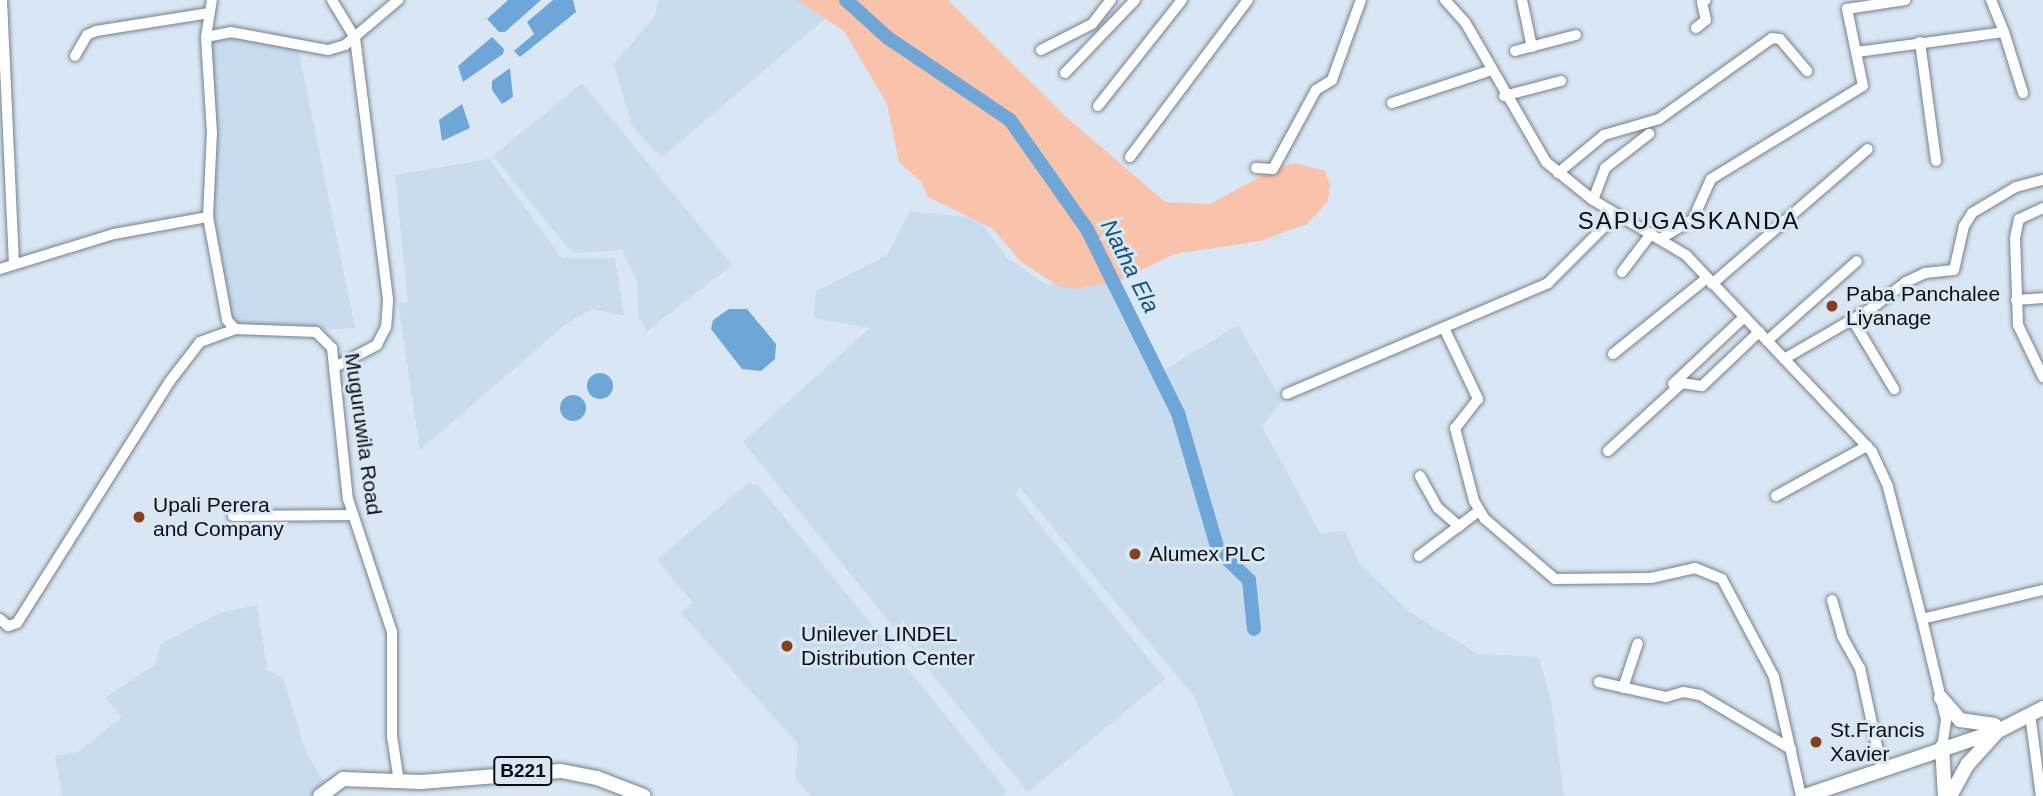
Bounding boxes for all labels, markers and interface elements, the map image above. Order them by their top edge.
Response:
district label: SAPUGASKANDA [1579,207,1799,235]
water label: Natha Ela [1095,215,1165,317]
place label: Paba Panchalee Liyanage [1846,281,2000,331]
marker: Paba Panchalee Liyanage [1824,298,1840,314]
street label: Muguruwila Road [339,351,387,517]
place label: Upali Perera and Company [153,492,284,542]
marker: Upali Perera and Company [131,509,147,525]
place label: Alumex PLC [1149,541,1266,567]
marker: Alumex PLC [1127,546,1143,562]
place label: Unilever LINDEL Distribution Center [801,621,975,671]
marker: Unilever LINDEL Distribution Center [779,638,795,654]
place label: St.Francis Xavier [1830,717,1925,767]
marker: St.Francis Xavier [1808,734,1824,750]
road number: B221 [493,756,553,786]

